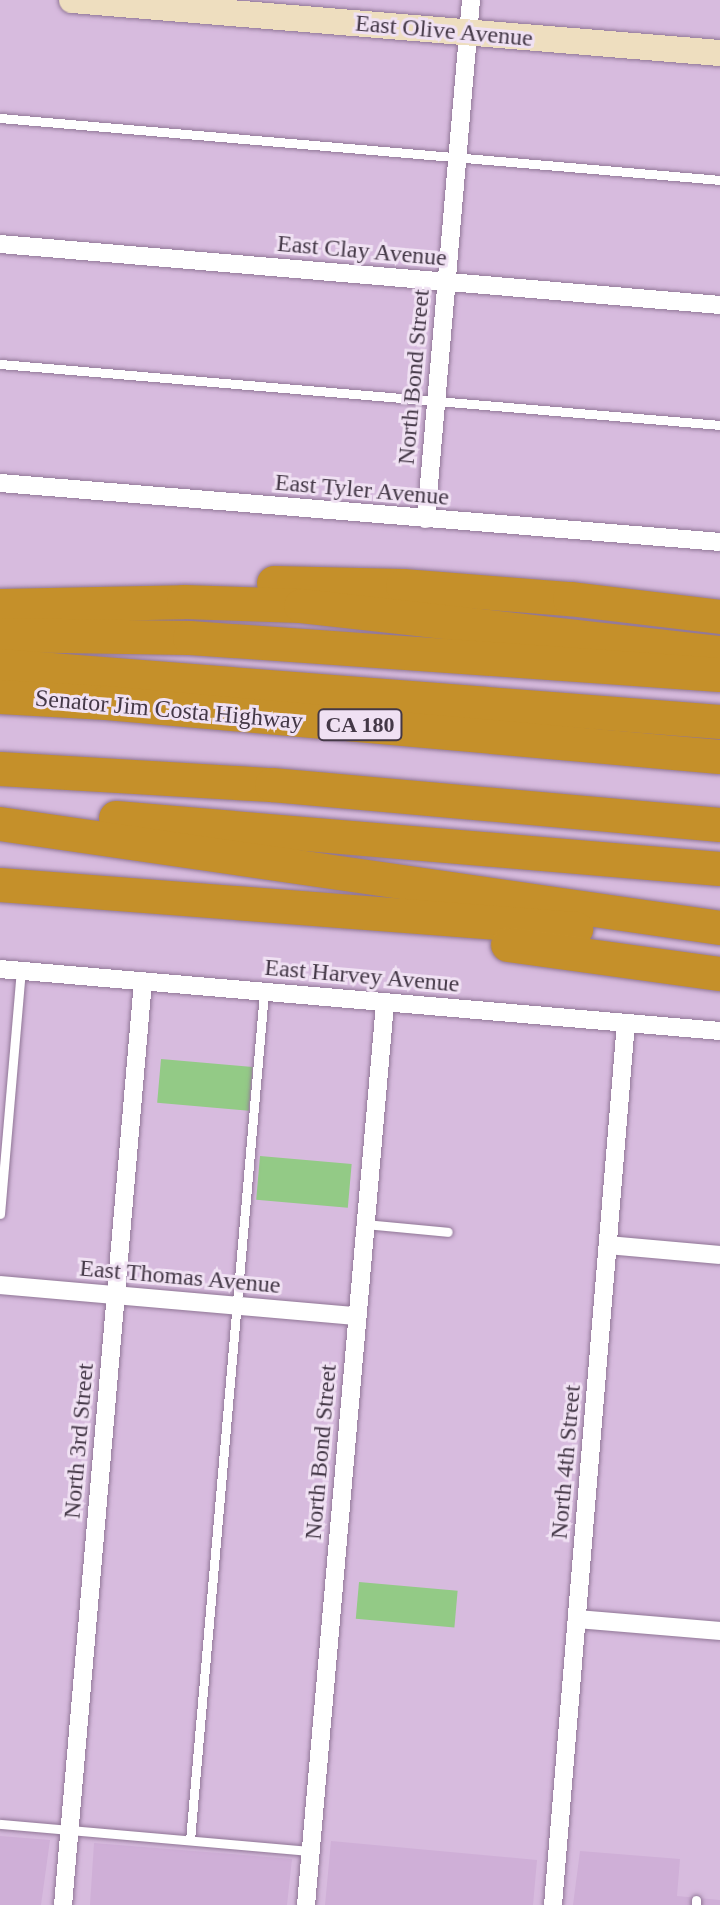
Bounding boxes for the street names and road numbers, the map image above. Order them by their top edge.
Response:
street label: East Olive Avenue [353,9,535,53]
street label: East Clay Avenue [275,229,449,273]
street label: North Bond Street [392,288,436,466]
street label: East Tyler Avenue [273,468,451,512]
street label: Senator Jim Costa Highway [34,684,304,736]
road number: CA 180 [316,707,404,743]
street label: East Harvey Avenue [263,953,461,999]
street label: East Thomas Avenue [77,1254,283,1300]
street label: North 3rd Street [58,1362,100,1520]
street label: North Bond Street [299,1363,343,1541]
street label: North 4th Street [545,1384,587,1540]

